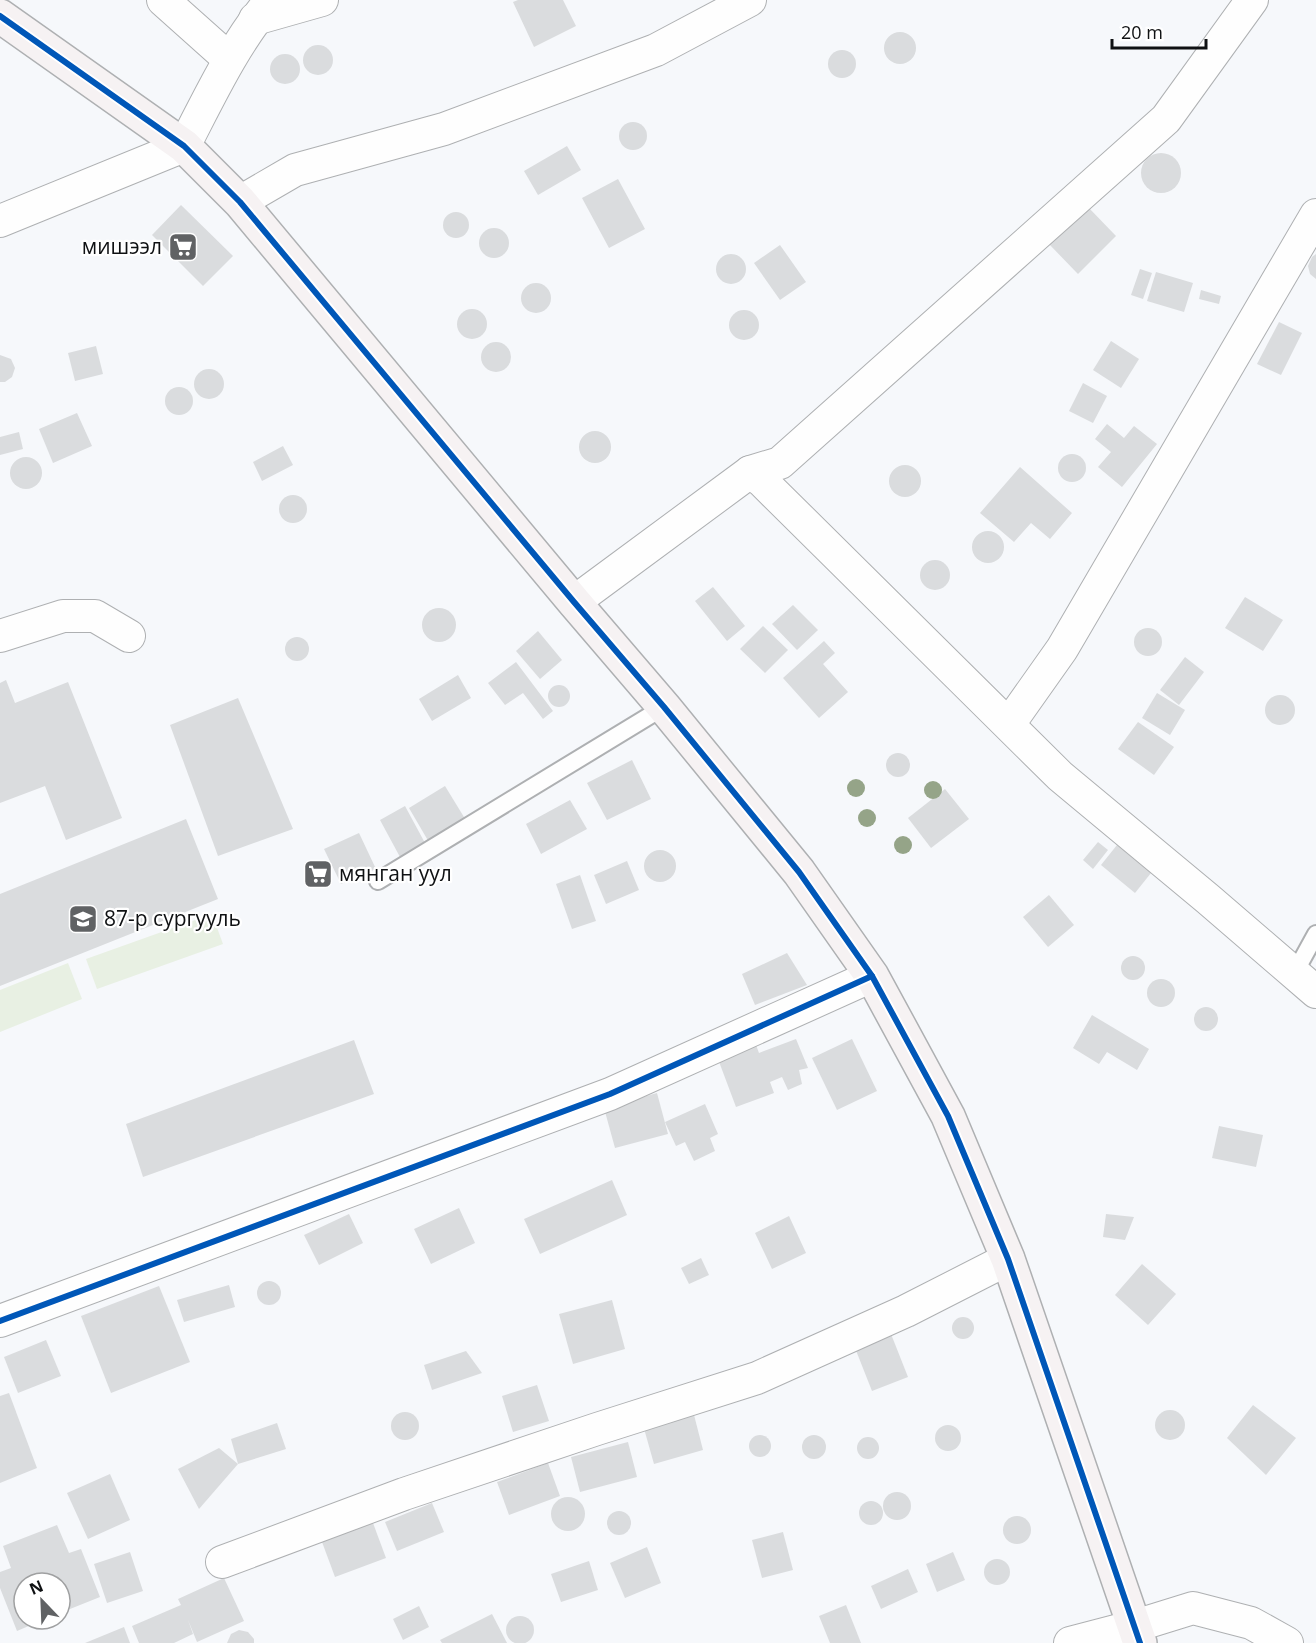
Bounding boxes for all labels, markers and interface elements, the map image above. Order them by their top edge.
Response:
scale bar [1112,12,1206,50]
text: 20 m [1121,20,1163,44]
supermarket icon: мишээл [167,231,199,263]
place label: мишээл [82,232,162,260]
supermarket icon: мянган уул [302,858,334,890]
place label: мянган уул [339,859,452,887]
school or university icon: 87-р сургууль [67,903,99,935]
place label: 87-р сургууль [104,904,241,932]
north arrow [12,1571,72,1631]
text: N [26,1575,46,1600]

